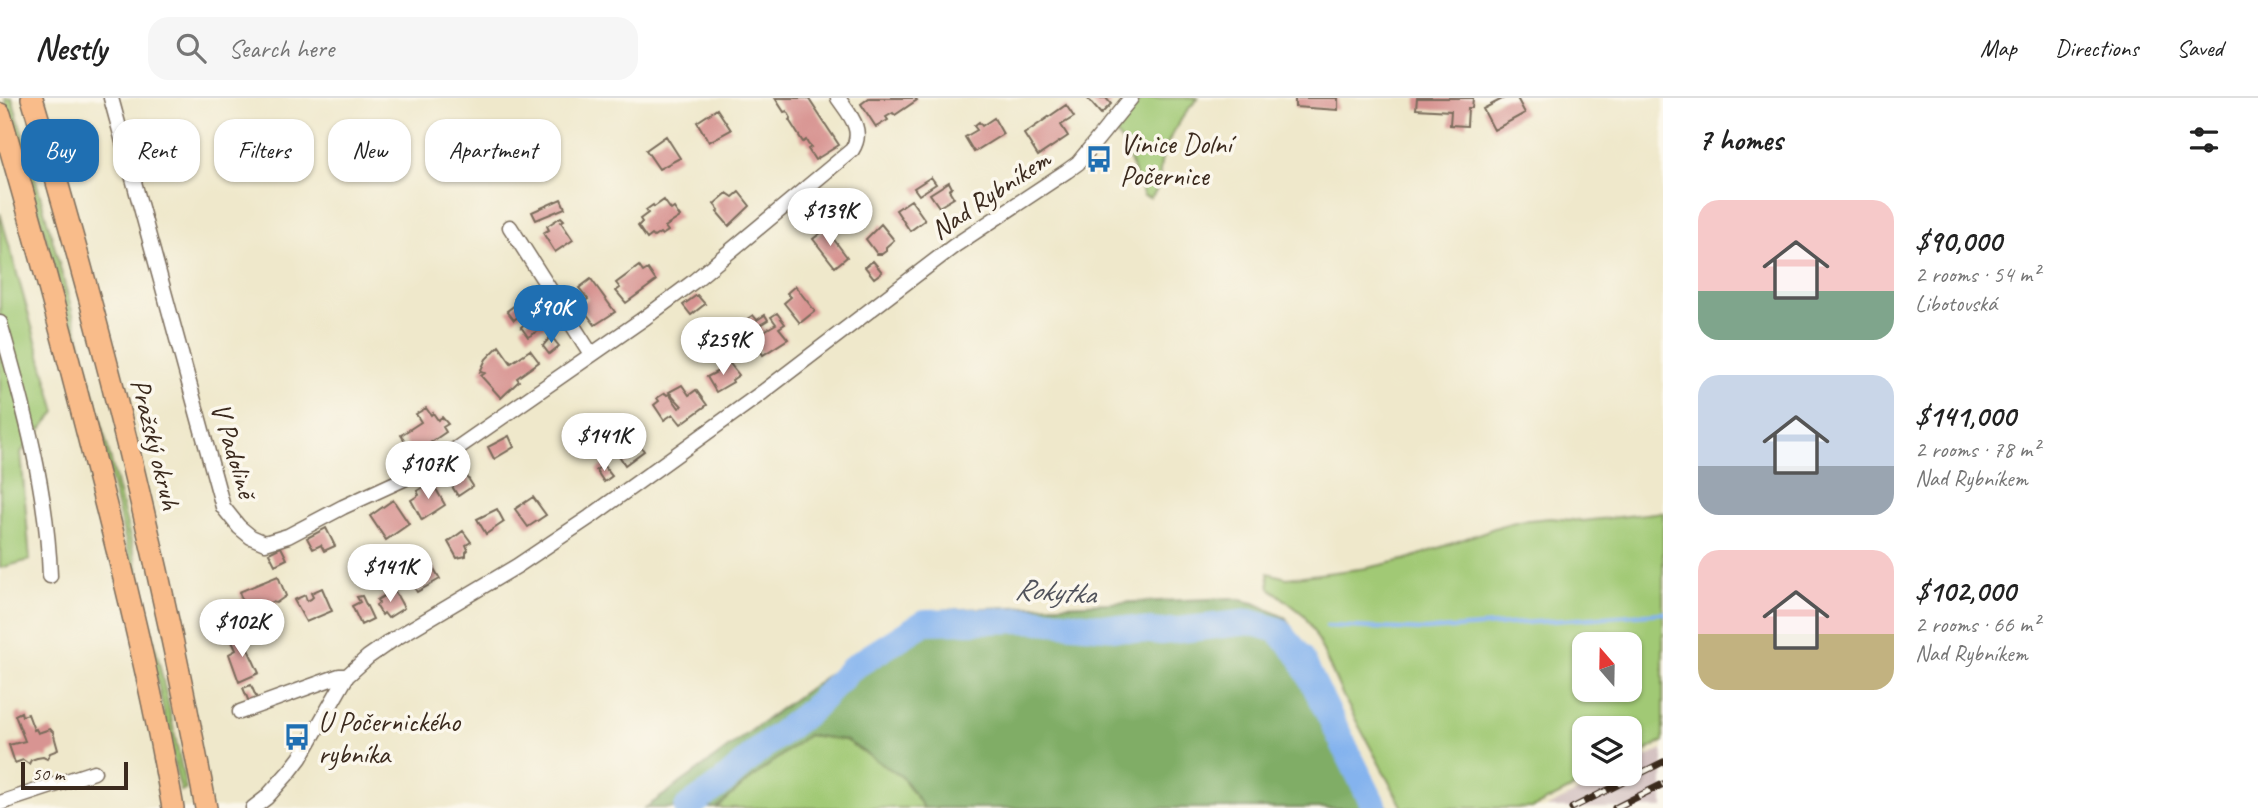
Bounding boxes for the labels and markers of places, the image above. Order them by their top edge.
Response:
place label: Vinice Dolní Počernice [1120,126,1237,193]
bus stop icon: Vinice Dolní Počernice [1084,144,1114,174]
pin: $139K [781,188,879,248]
pin: $90K [510,286,592,345]
pin: $259K [674,317,772,377]
pin: $141K [555,414,653,473]
pin: $107K [379,442,477,501]
pin: $141K [341,545,439,604]
pin: $102K [193,600,291,659]
place label: U Počernického rybníka [318,704,462,771]
bus stop icon: U Počernického rybníka [282,722,312,752]

